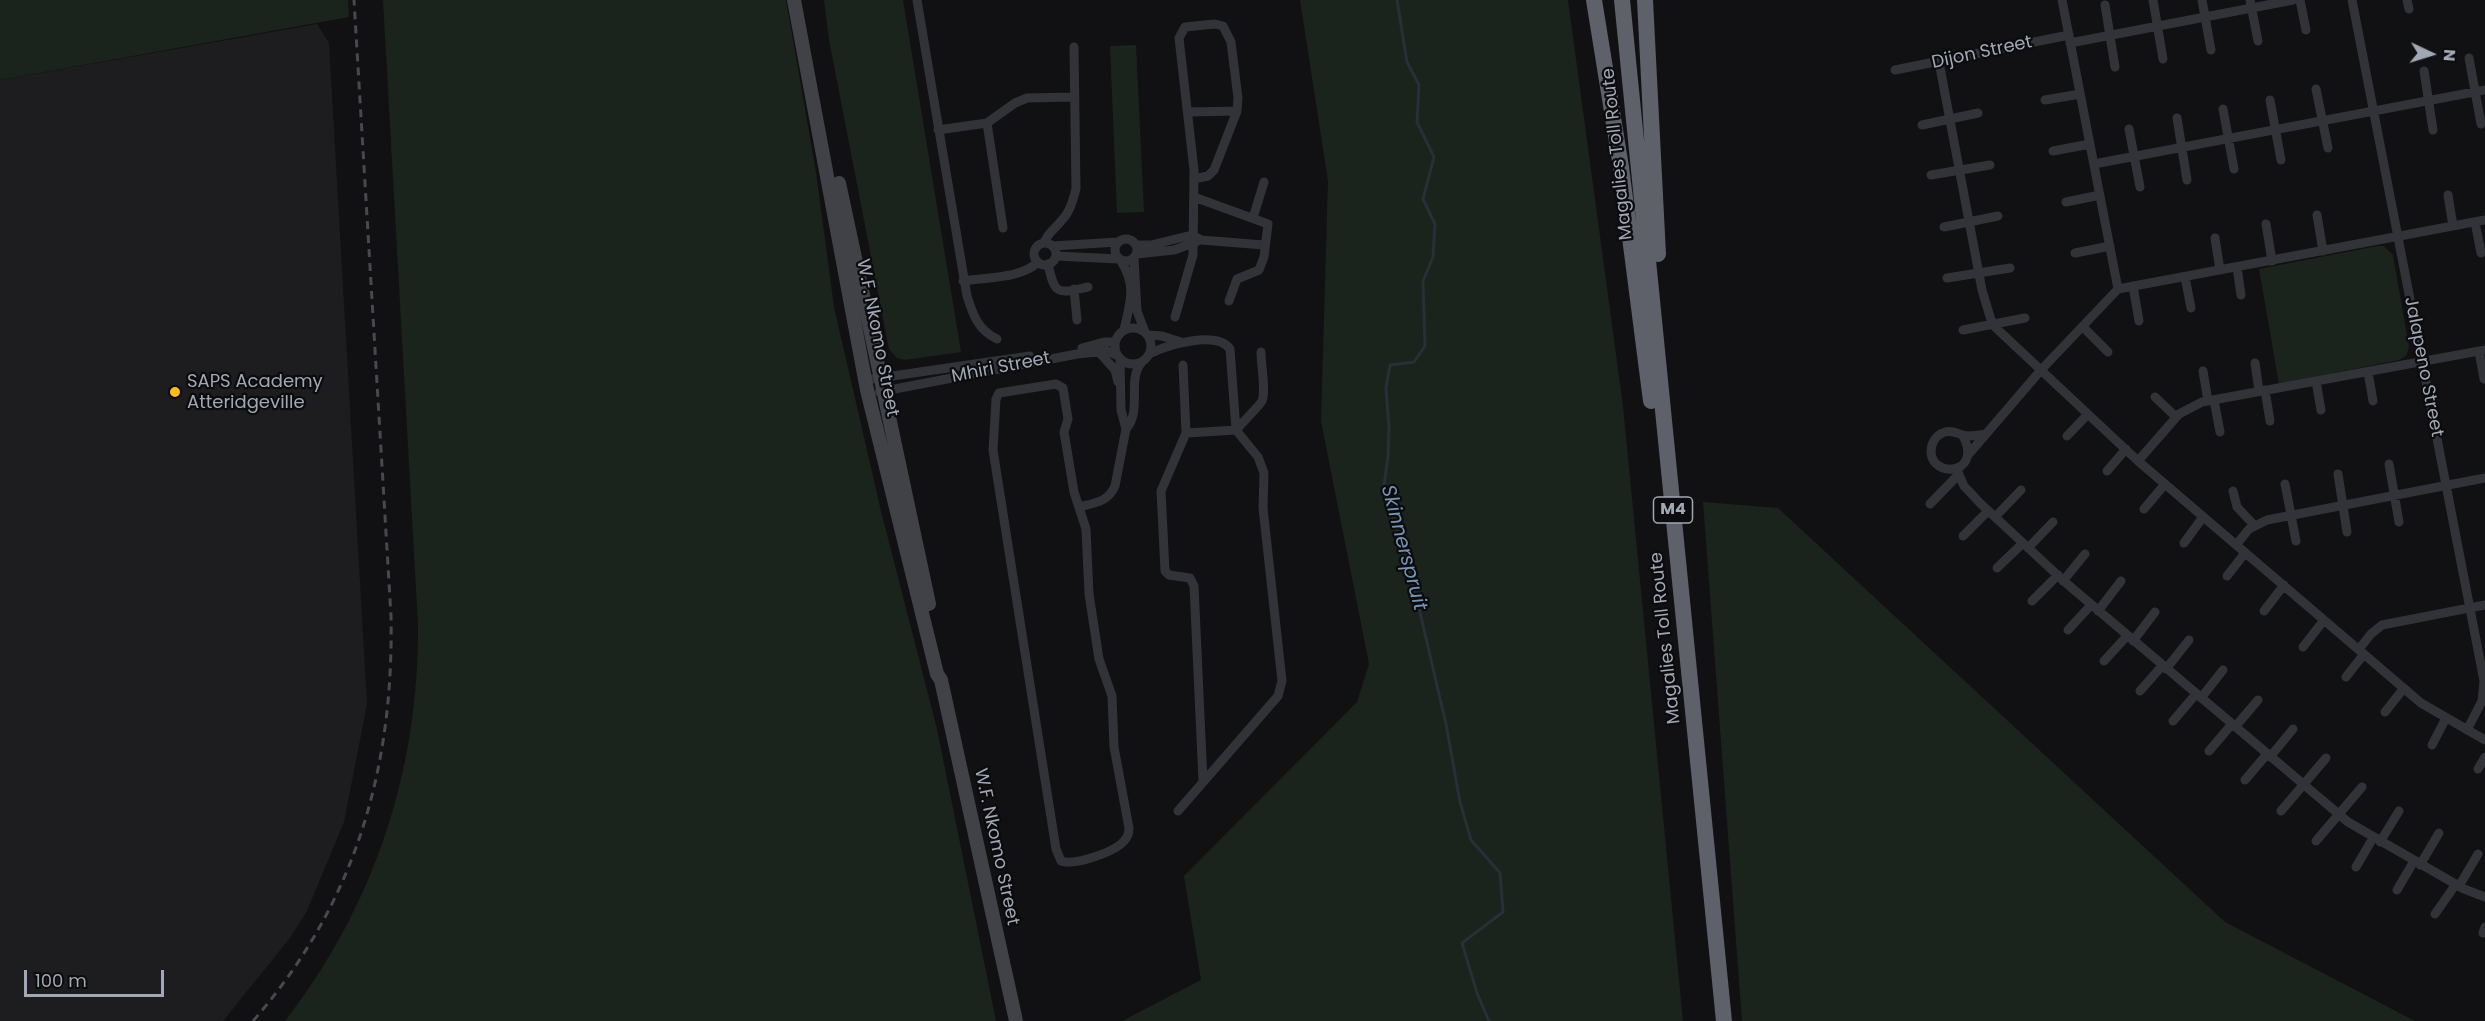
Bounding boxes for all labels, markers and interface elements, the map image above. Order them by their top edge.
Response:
north arrow [2401,24,2461,84]
street label: Dijon Street [1930,32,2034,74]
text: N [2438,48,2461,62]
street label: Magalies Toll Route [1598,67,1638,241]
street label: W.F. Nkomo Street [851,257,903,419]
street label: Jalapeno Street [2399,295,2447,439]
street label: Mhiri Street [950,348,1052,388]
place label: SAPS Academy Atteridgeville [187,371,323,413]
marker: SAPS Academy Atteridgeville [168,385,182,399]
water label: Skinnerspruit [1375,483,1431,613]
road number: M4 [1654,497,1692,523]
street label: Magalies Toll Route [1646,551,1686,725]
street label: W.F. Nkomo Street [969,766,1023,928]
scale bar [27,958,166,996]
text: 100 m [35,968,87,993]

